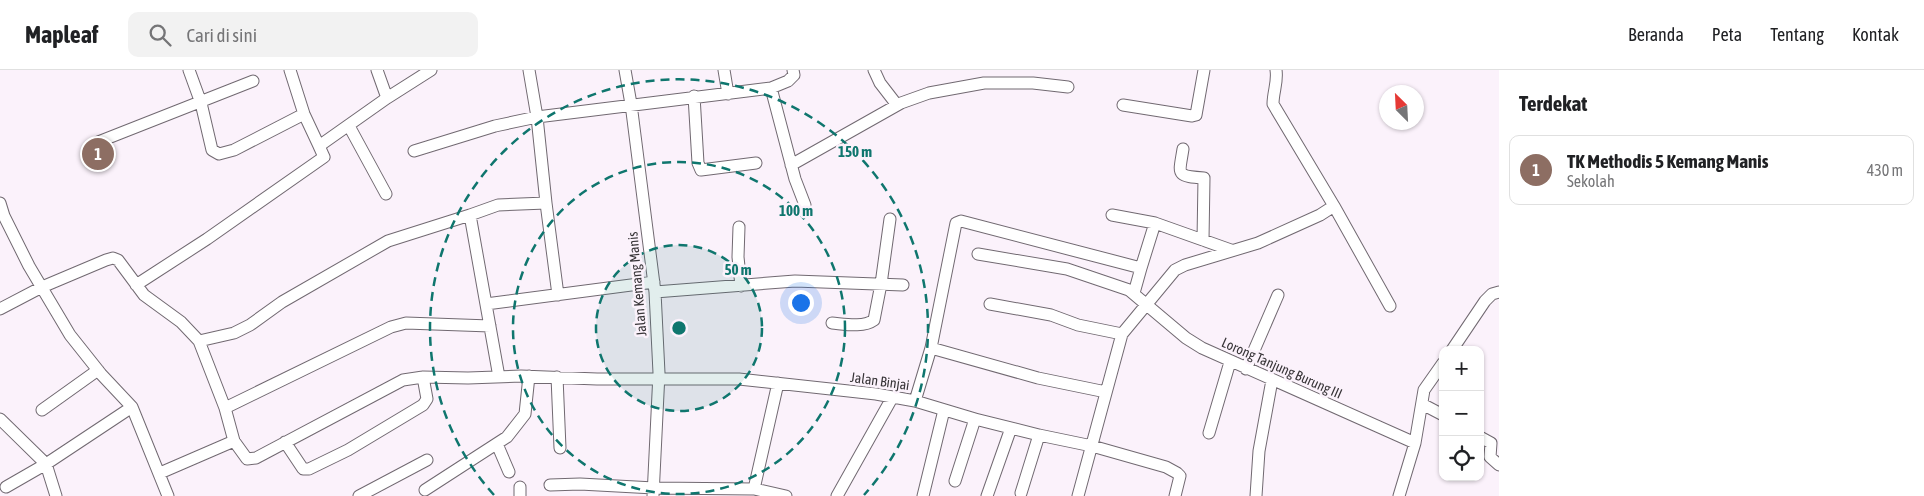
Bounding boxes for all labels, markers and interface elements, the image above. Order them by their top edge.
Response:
search box [128,12,478,57]
text: Mapleaf [25,21,98,48]
icon: search [146,21,174,49]
text: Cari di sini [186,24,257,46]
text: Beranda [1628,24,1684,45]
text: Peta [1712,24,1742,45]
text: Tentang [1770,24,1824,45]
text: Kontak [1852,24,1899,45]
north arrow [1379,85,1424,130]
text: Terdekat [1519,91,1587,115]
pin: 1 [82,135,114,173]
text: 150 m [838,143,872,160]
text: TK Methodis 5 Kemang Manis [1567,150,1768,172]
text: 1 [1532,161,1540,179]
text: 430 m [1867,161,1903,179]
text: Sekolah [1567,172,1615,190]
text: 100 m [779,202,813,219]
street label: Jalan Kemang Manis [624,231,650,337]
text: 50 m [725,261,752,278]
your location [788,290,814,316]
centre of rings [670,319,688,337]
street label: Lorong Tanjung Burung III [1219,334,1345,402]
map controls [1439,346,1484,481]
button: + [1439,346,1484,391]
street label: Jalan Binjai [849,369,911,393]
button: − [1439,391,1484,436]
button: locate [1439,436,1484,481]

